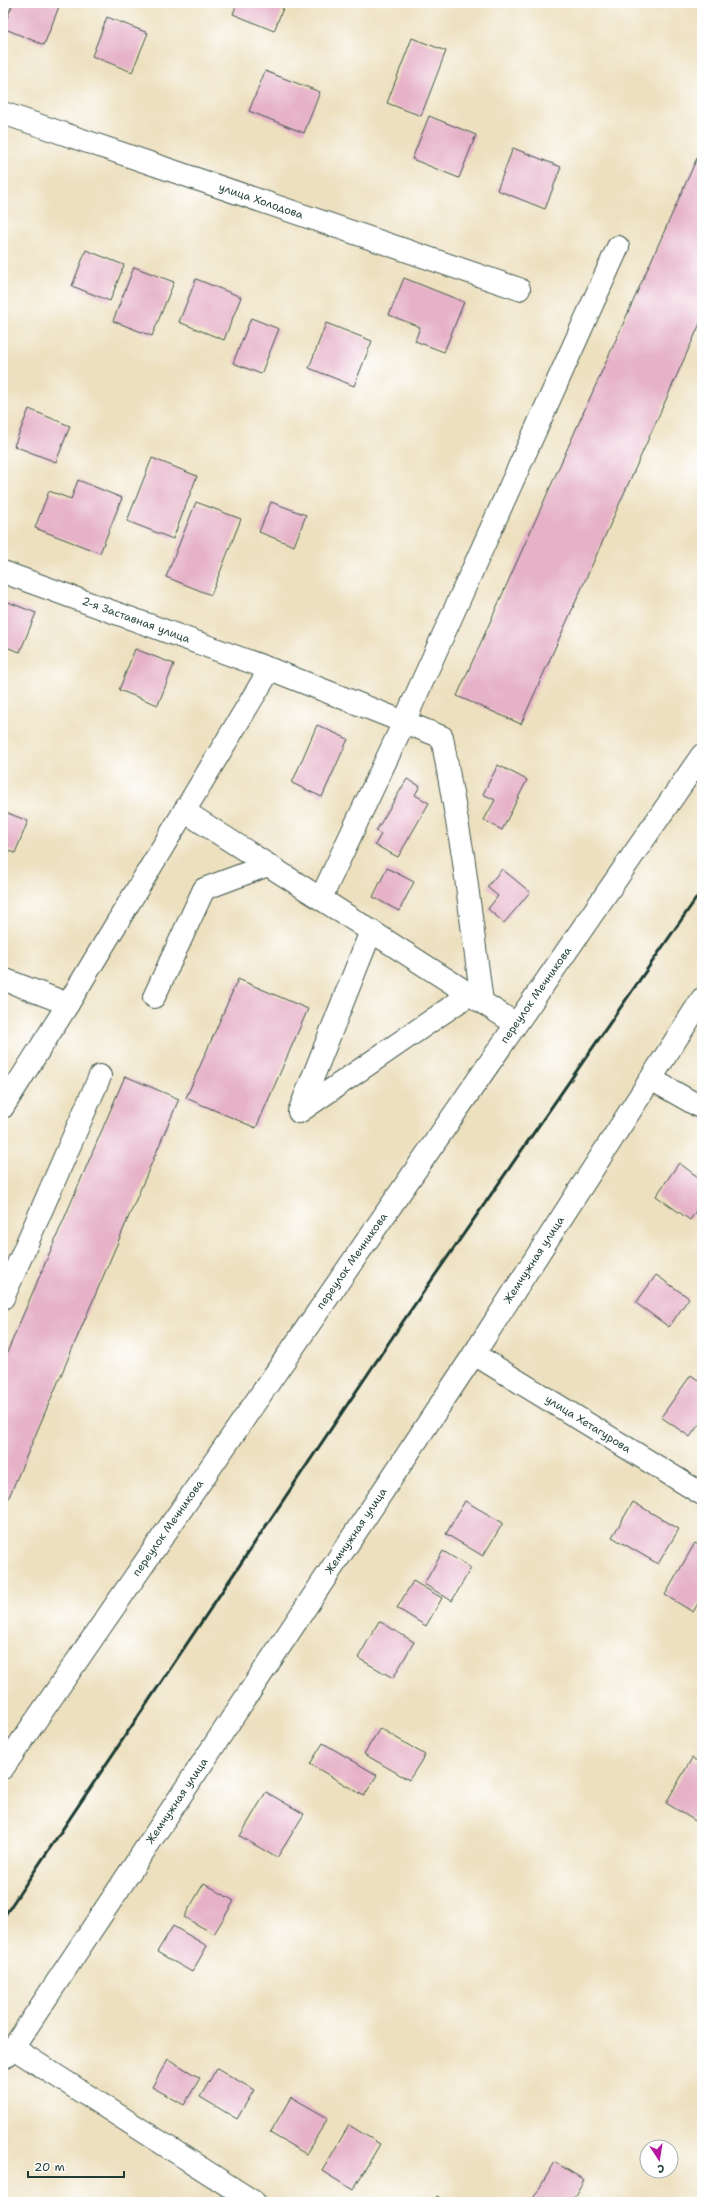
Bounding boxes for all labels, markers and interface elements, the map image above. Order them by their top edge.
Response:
street label: улица Холодова [217,179,305,223]
street label: 2-я Заставная улица [80,593,192,647]
street label: переулок Мечникова [497,944,575,1046]
street label: переулок Мечникова [313,1210,391,1312]
street label: Жемчужная улица [500,1213,568,1306]
street label: улица Хетагурова [542,1392,634,1456]
street label: переулок Мечникова [129,1477,207,1579]
street label: Жемчужная улица [322,1485,391,1577]
street label: Жемчужная улица [143,1755,212,1847]
north arrow [639,2139,679,2179]
scale bar [28,2153,124,2179]
text: 20 m [34,2159,65,2175]
text: С [656,2160,666,2176]

